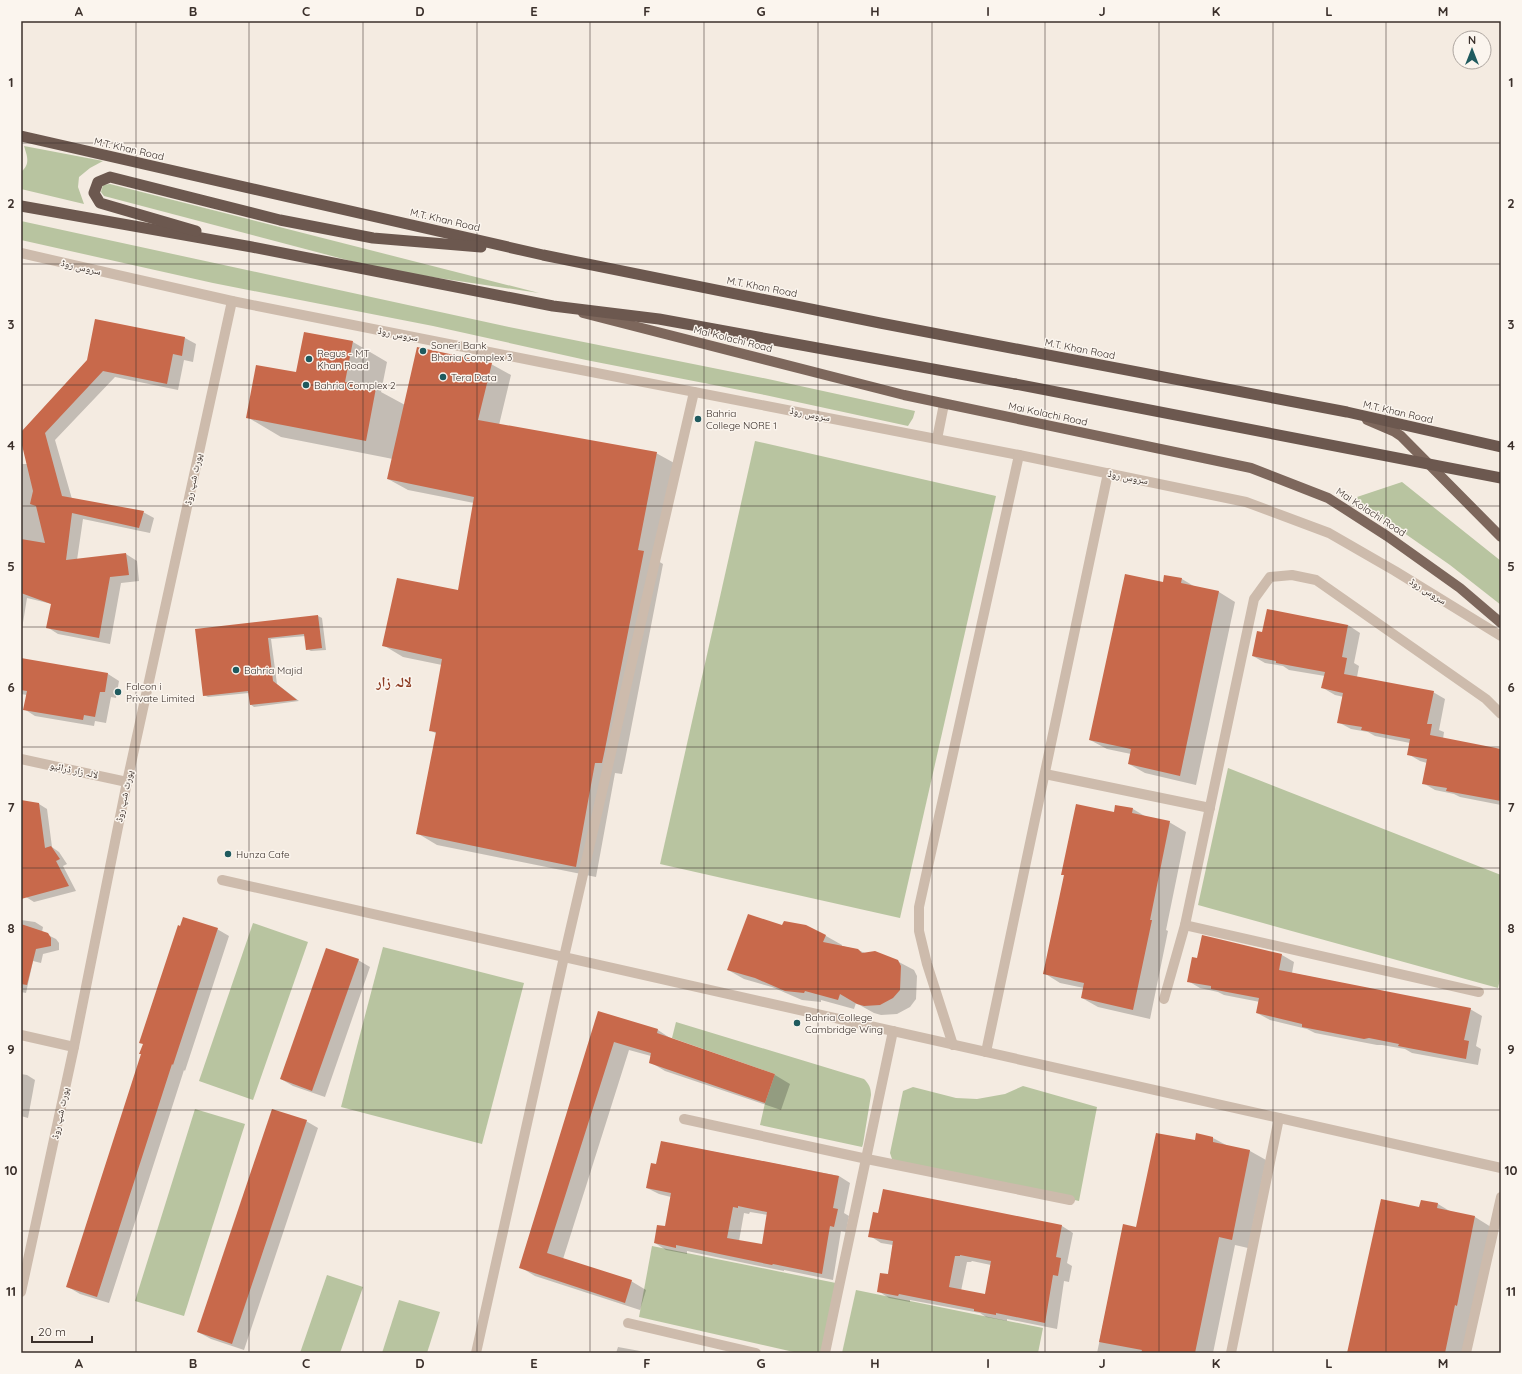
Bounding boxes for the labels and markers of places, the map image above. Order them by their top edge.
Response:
place label: Soneri Bank Bharia Complex 3 [431,339,512,364]
marker: Soneri Bank Bharia Complex 3 [418,346,428,356]
place label: Regus - MT Khan Road [317,347,369,372]
marker: Regus - MT Khan Road [304,354,314,364]
place label: Tera Data [451,371,497,384]
marker: Tera Data [438,372,448,382]
place label: Bahria Complex 2 [314,379,396,392]
marker: Bahria Complex 2 [301,380,311,390]
place label: Bahria College NORE 1 [706,407,777,432]
marker: Bahria College NORE 1 [693,414,703,424]
place label: Bahria Majid [244,664,302,677]
marker: Bahria Majid [231,665,241,675]
place label: Falcon i Private Limited [126,680,195,705]
marker: Falcon i Private Limited [113,687,123,697]
place label: Hunza Cafe [236,848,290,861]
marker: Hunza Cafe [223,849,233,859]
place label: Bahria College Cambridge Wing [805,1011,883,1036]
marker: Bahria College Cambridge Wing [792,1018,802,1028]

